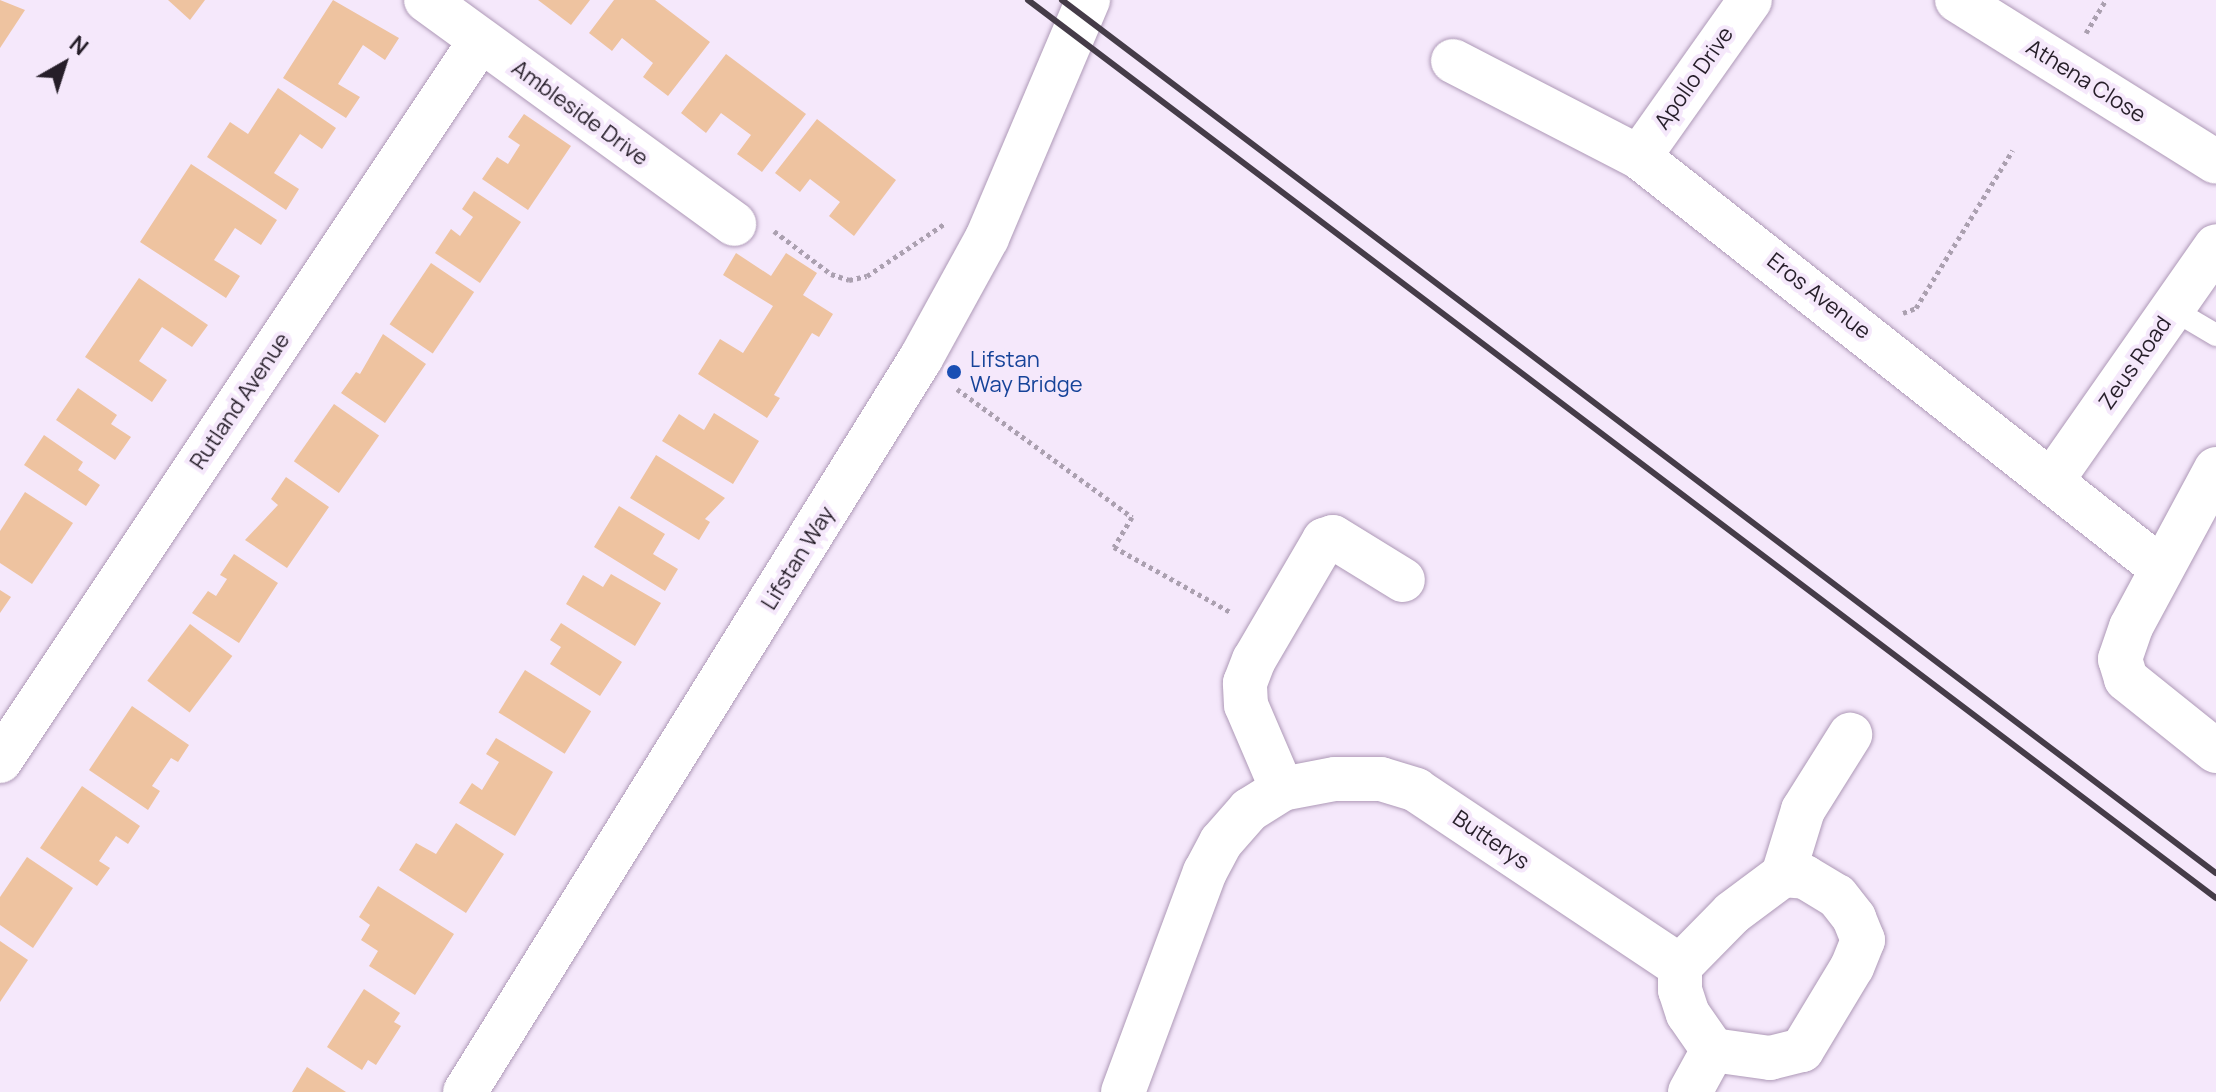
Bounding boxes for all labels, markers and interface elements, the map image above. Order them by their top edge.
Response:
street label: Apollo Drive [1649,22,1739,134]
north arrow [24,24,104,104]
text: N [64,29,95,62]
street label: Athena Close [2021,34,2151,128]
street label: Ambleside Drive [507,55,653,171]
street label: Eros Avenue [1762,247,1876,345]
street label: Zeus Road [2093,311,2177,415]
street label: Rutland Avenue [185,328,295,474]
place label: Lifstan Way Bridge [970,346,1083,398]
marker: Lifstan Way Bridge [945,363,963,381]
street label: Lifstan Way [756,501,840,615]
street label: Butterys [1448,805,1534,875]

